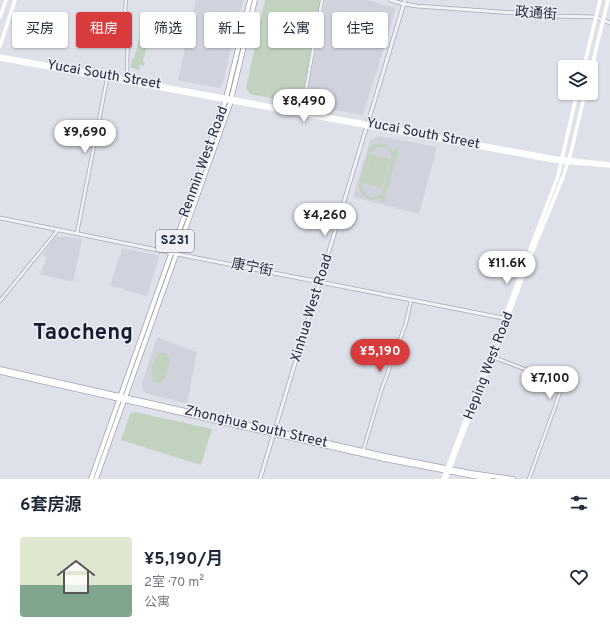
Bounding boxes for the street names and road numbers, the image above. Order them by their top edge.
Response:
street label: 政通街 [514,4,558,24]
street label: Yucai South Street [46,57,162,93]
street label: Renmin West Road [176,104,232,220]
street label: Yucai South Street [365,115,481,153]
road number: S231 [156,230,194,252]
street label: Xinhua West Road [287,252,337,364]
street label: 康宁街 [230,255,274,280]
street label: Heping West Road [461,310,517,422]
street label: Zhonghua South Street [183,402,329,452]

